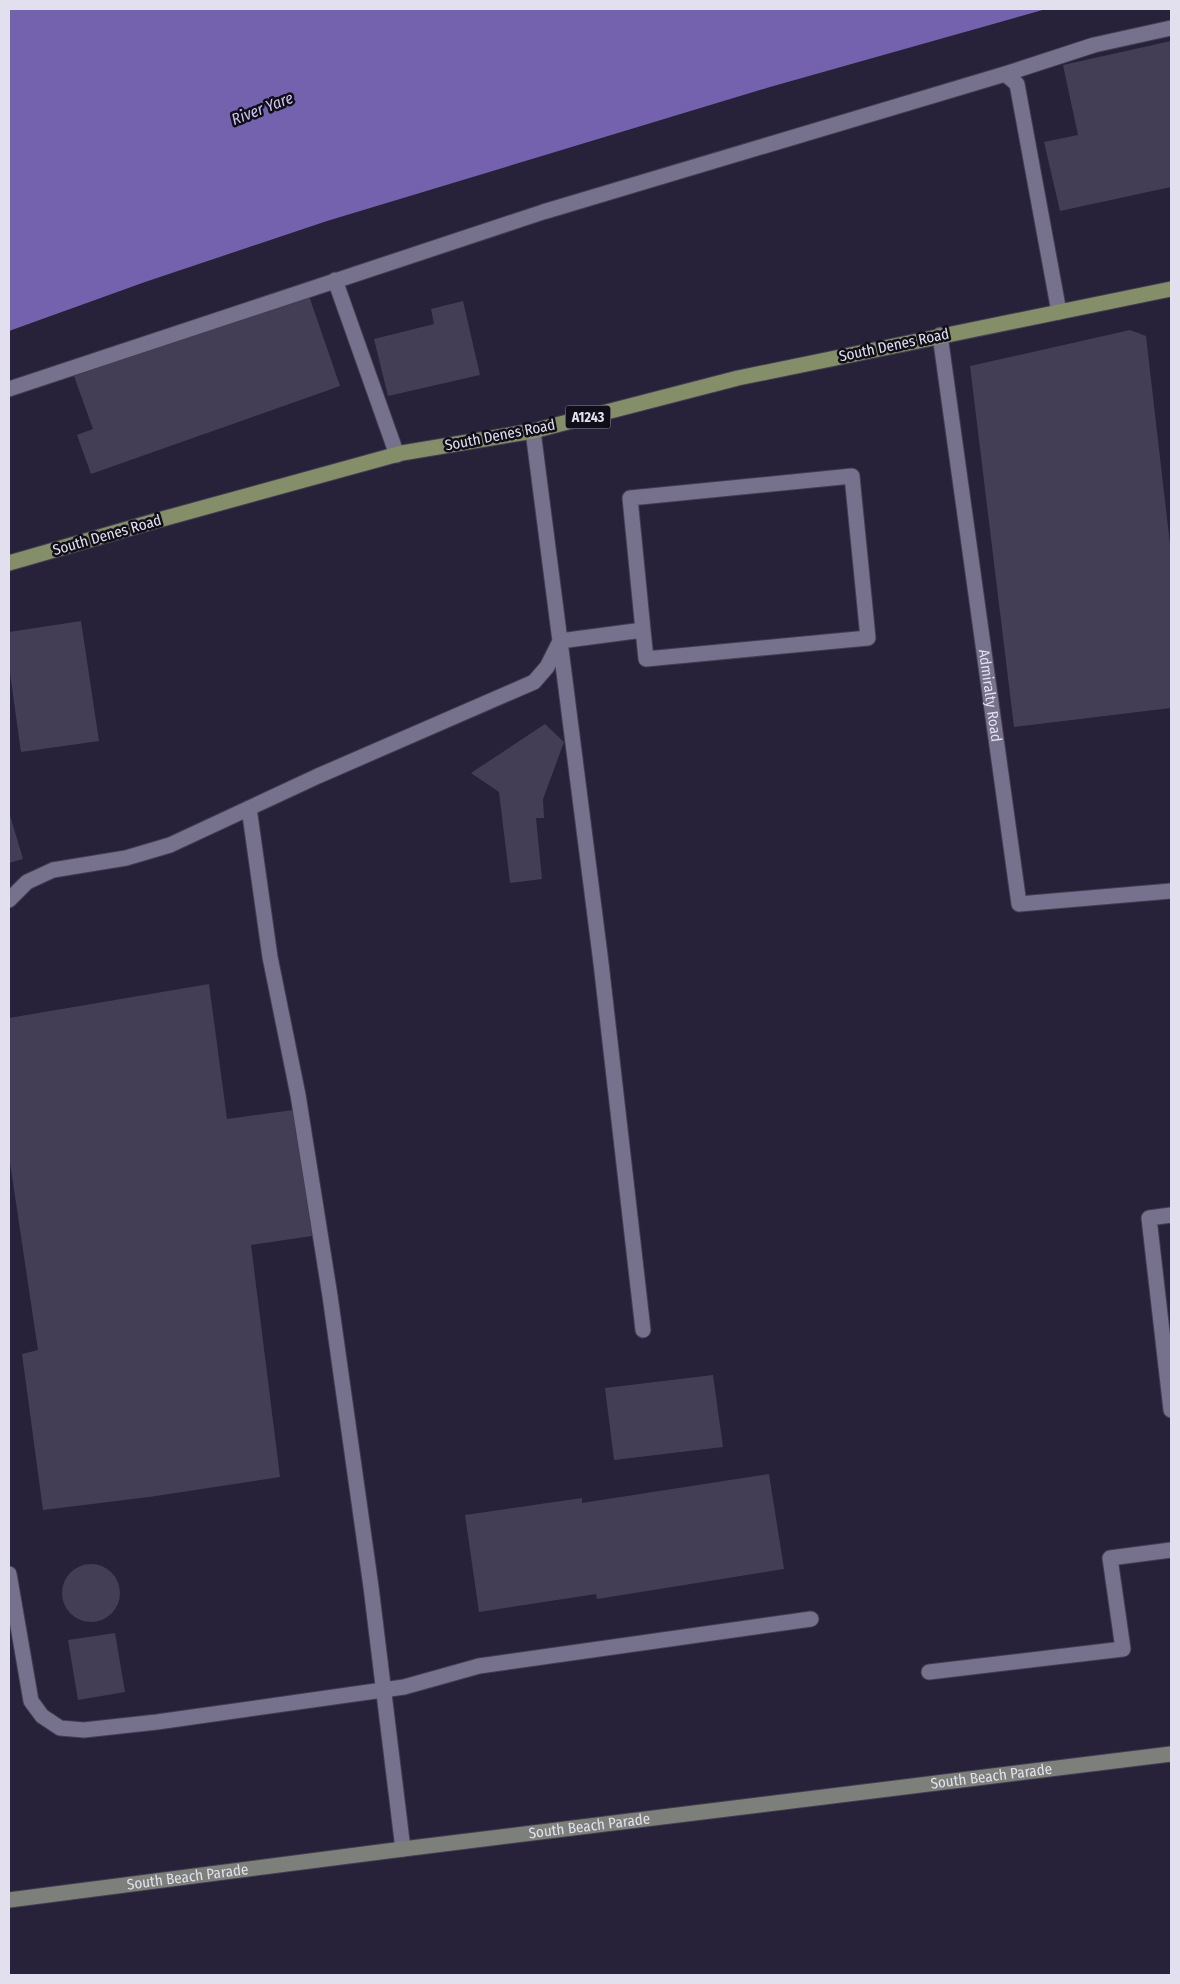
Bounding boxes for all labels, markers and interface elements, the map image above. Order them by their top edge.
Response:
water label: River Yare [229,88,296,129]
street label: South Denes Road [837,325,951,365]
road number: A1243 [566,406,610,428]
street label: South Denes Road [443,415,557,455]
street label: South Denes Road [51,511,163,559]
street label: Admiralty Road [975,648,1005,743]
street label: South Beach Parade [929,1760,1053,1793]
street label: South Beach Parade [527,1810,651,1842]
street label: South Beach Parade [126,1860,249,1894]

